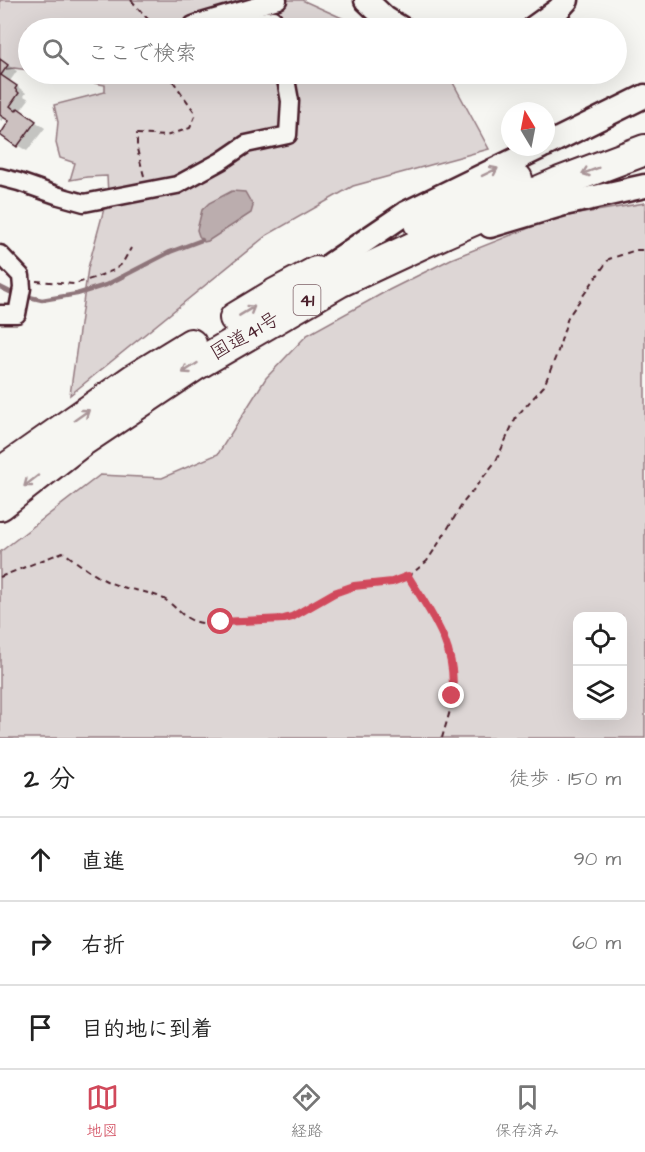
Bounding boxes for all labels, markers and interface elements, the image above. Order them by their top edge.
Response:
search box [18,18,627,84]
icon: search [39,35,72,68]
text: ここで検索 [87,38,197,69]
north arrow [501,102,555,156]
one-way arrow [481,165,499,177]
one-way arrow [581,166,600,177]
road number: 41 [294,285,320,315]
street label: 国道41号 [205,305,285,367]
one-way arrow [238,305,255,317]
one-way arrow [182,363,199,375]
one-way arrow [73,409,90,421]
one-way arrow [23,474,39,487]
route start [207,608,233,634]
map controls [573,612,627,720]
button: locate [573,612,627,666]
button: layers [573,666,627,720]
route end [438,682,464,708]
text: 2 分 [24,761,75,797]
text: 徒歩 · 150 m [509,765,621,793]
icon: ahead [24,843,57,876]
text: 90 m [573,845,621,873]
text: 直進 [81,846,125,877]
icon: right [24,927,57,960]
text: 60 m [572,929,621,957]
text: 右折 [81,930,125,961]
icon: arrive [24,1011,57,1044]
text: 目的地に到着 [81,1014,213,1045]
tab: 地図 [86,1081,119,1142]
tab: 経路 [290,1081,323,1142]
tab: 保存済み [495,1081,559,1142]

